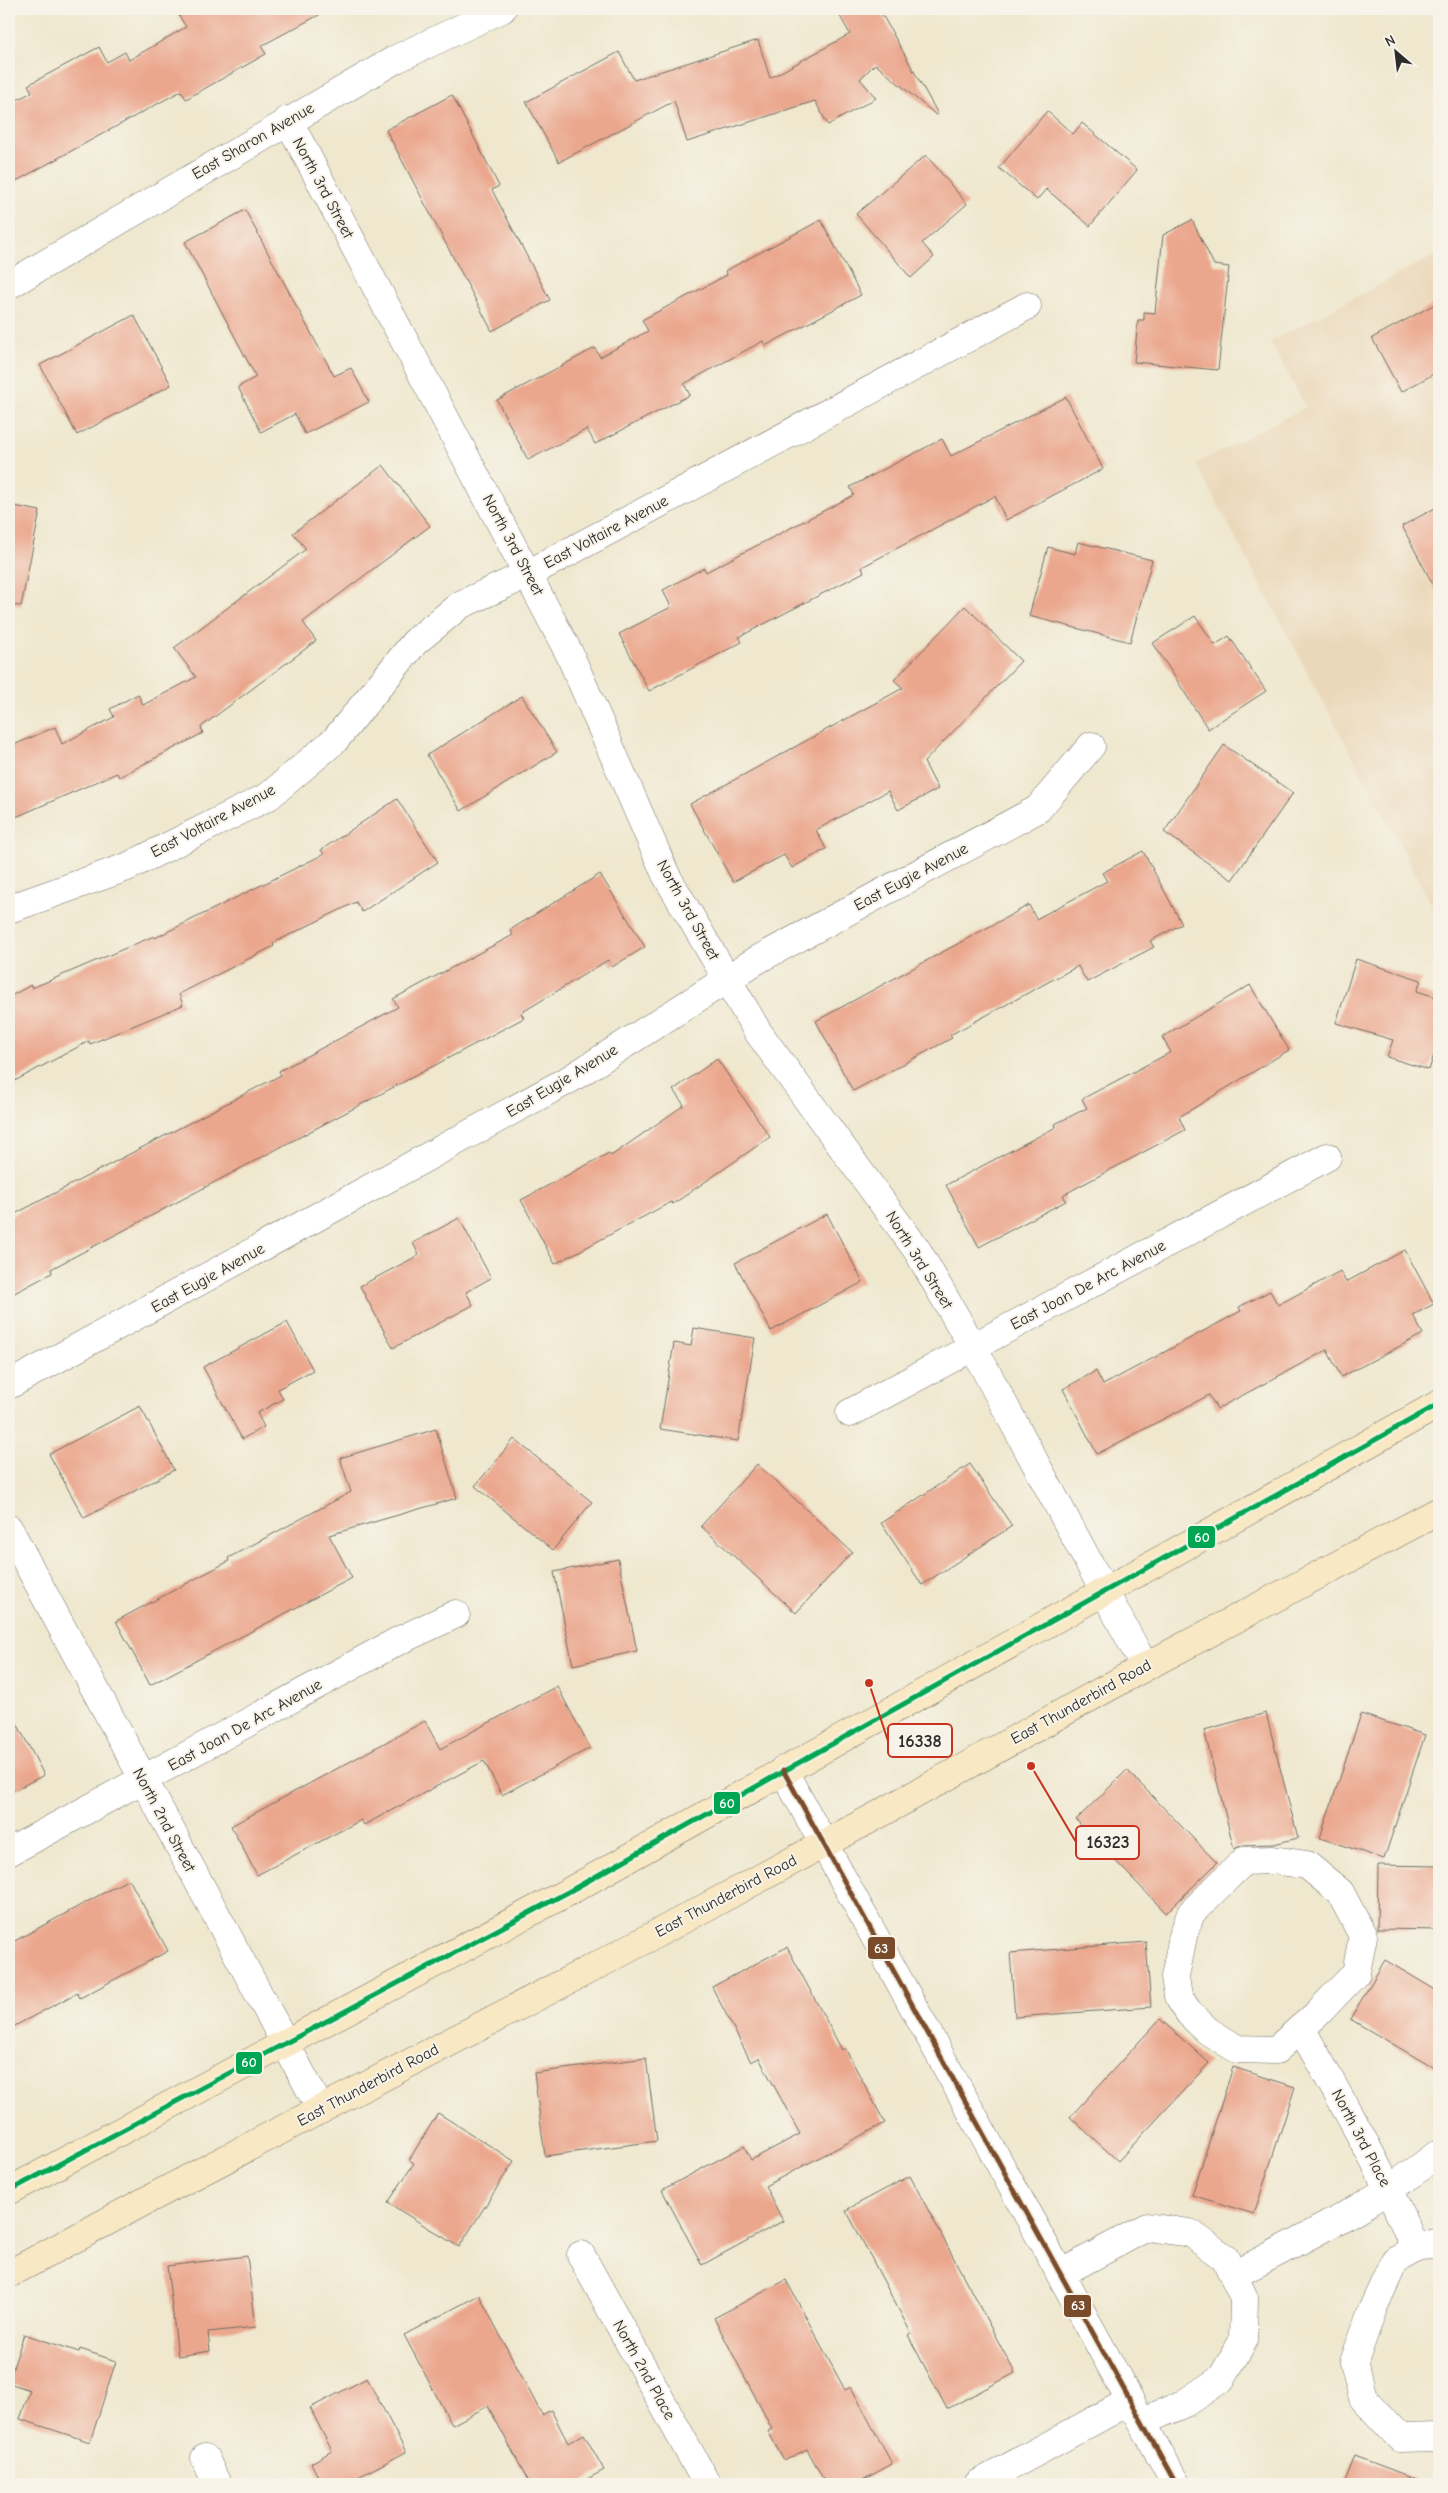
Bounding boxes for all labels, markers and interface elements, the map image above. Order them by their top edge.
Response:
north arrow [1370,28,1420,78]
text: N [1382,31,1398,51]
street label: East Sharon Avenue [189,99,317,183]
street label: North 3rd Street [289,134,357,242]
street label: North 3rd Street [479,491,547,599]
street label: East Voltaire Avenue [541,492,671,572]
street label: East Voltaire Avenue [148,781,278,861]
street label: East Eugie Avenue [851,839,971,915]
street label: North 3rd Street [653,857,723,964]
street label: East Eugie Avenue [503,1041,621,1121]
street label: North 3rd Street [882,1208,956,1312]
street label: East Joan De Arc Avenue [1007,1236,1169,1334]
street label: East Eugie Avenue [148,1239,268,1317]
line badge: 60 [1187,1525,1216,1549]
text: 60 [1194,1529,1210,1546]
street label: East Thunderbird Road [1008,1656,1154,1748]
street label: East Joan De Arc Avenue [165,1675,325,1775]
callout: 16338 [888,1724,952,1757]
text: 16338 [898,1731,942,1752]
street label: North 2nd Street [129,1765,199,1875]
line badge: 60 [713,1791,741,1815]
text: 60 [719,1795,735,1812]
callout: 16323 [1076,1826,1139,1859]
text: 16323 [1086,1832,1130,1853]
street label: East Thunderbird Road [652,1851,800,1941]
line badge: 63 [867,1936,896,1960]
text: 63 [874,1940,888,1957]
street label: East Thunderbird Road [294,2040,442,2130]
line badge: 60 [235,2051,263,2075]
text: 60 [241,2054,257,2071]
street label: North 3rd Place [1328,2086,1394,2190]
line badge: 63 [1063,2294,1092,2318]
text: 63 [1071,2297,1085,2314]
street label: North 2nd Place [609,2317,679,2423]

